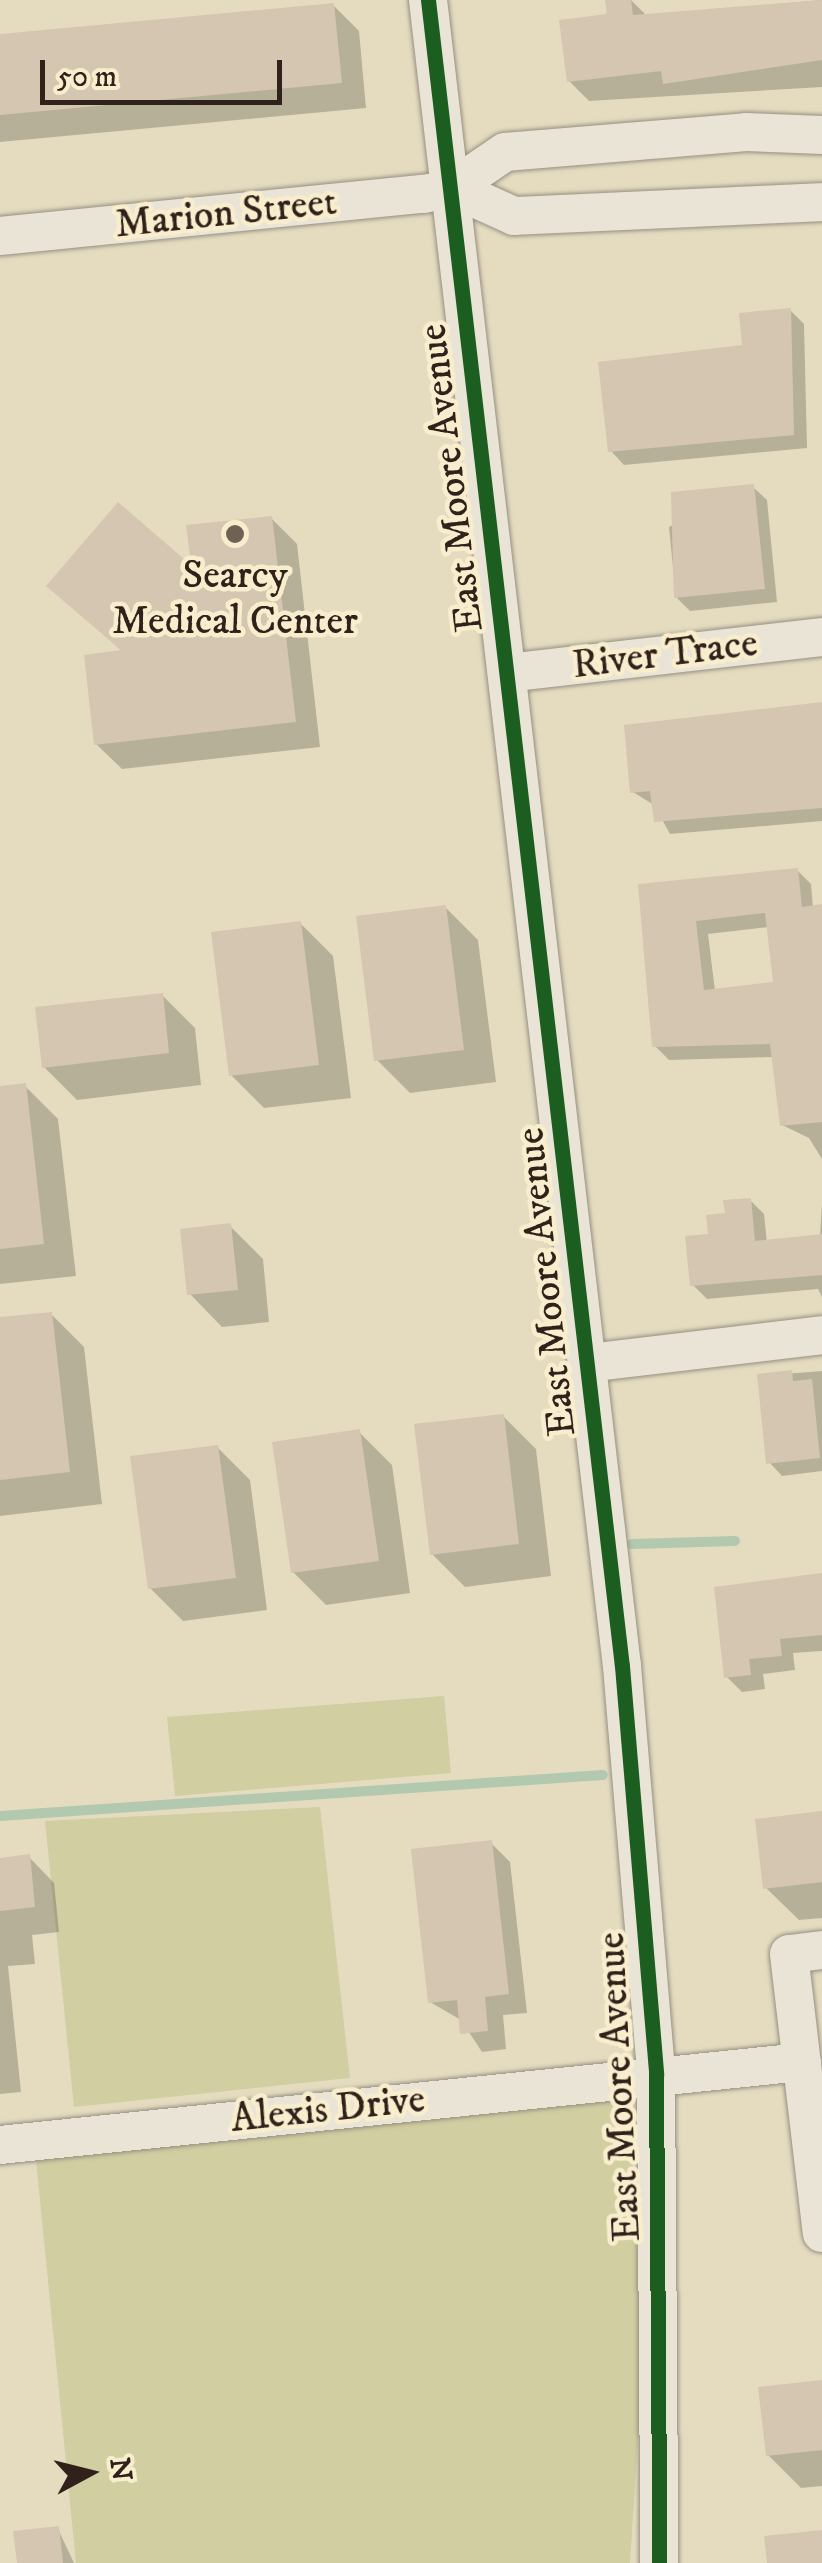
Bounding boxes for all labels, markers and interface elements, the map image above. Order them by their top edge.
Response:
scale bar [45,40,288,102]
text: 50 m [57,59,117,96]
street label: Marion Street [113,179,339,249]
street label: East Moore Avenue [409,321,495,635]
marker: Searcy Medical Center [222,521,248,547]
place label: Searcy Medical Center [112,552,358,646]
street label: River Trace [570,620,760,690]
street label: East Moore Avenue [507,1125,587,1439]
street label: East Moore Avenue [588,1931,652,2243]
street label: Alexis Drive [229,2076,427,2144]
north arrow [40,2423,140,2523]
text: N [102,2456,139,2483]

